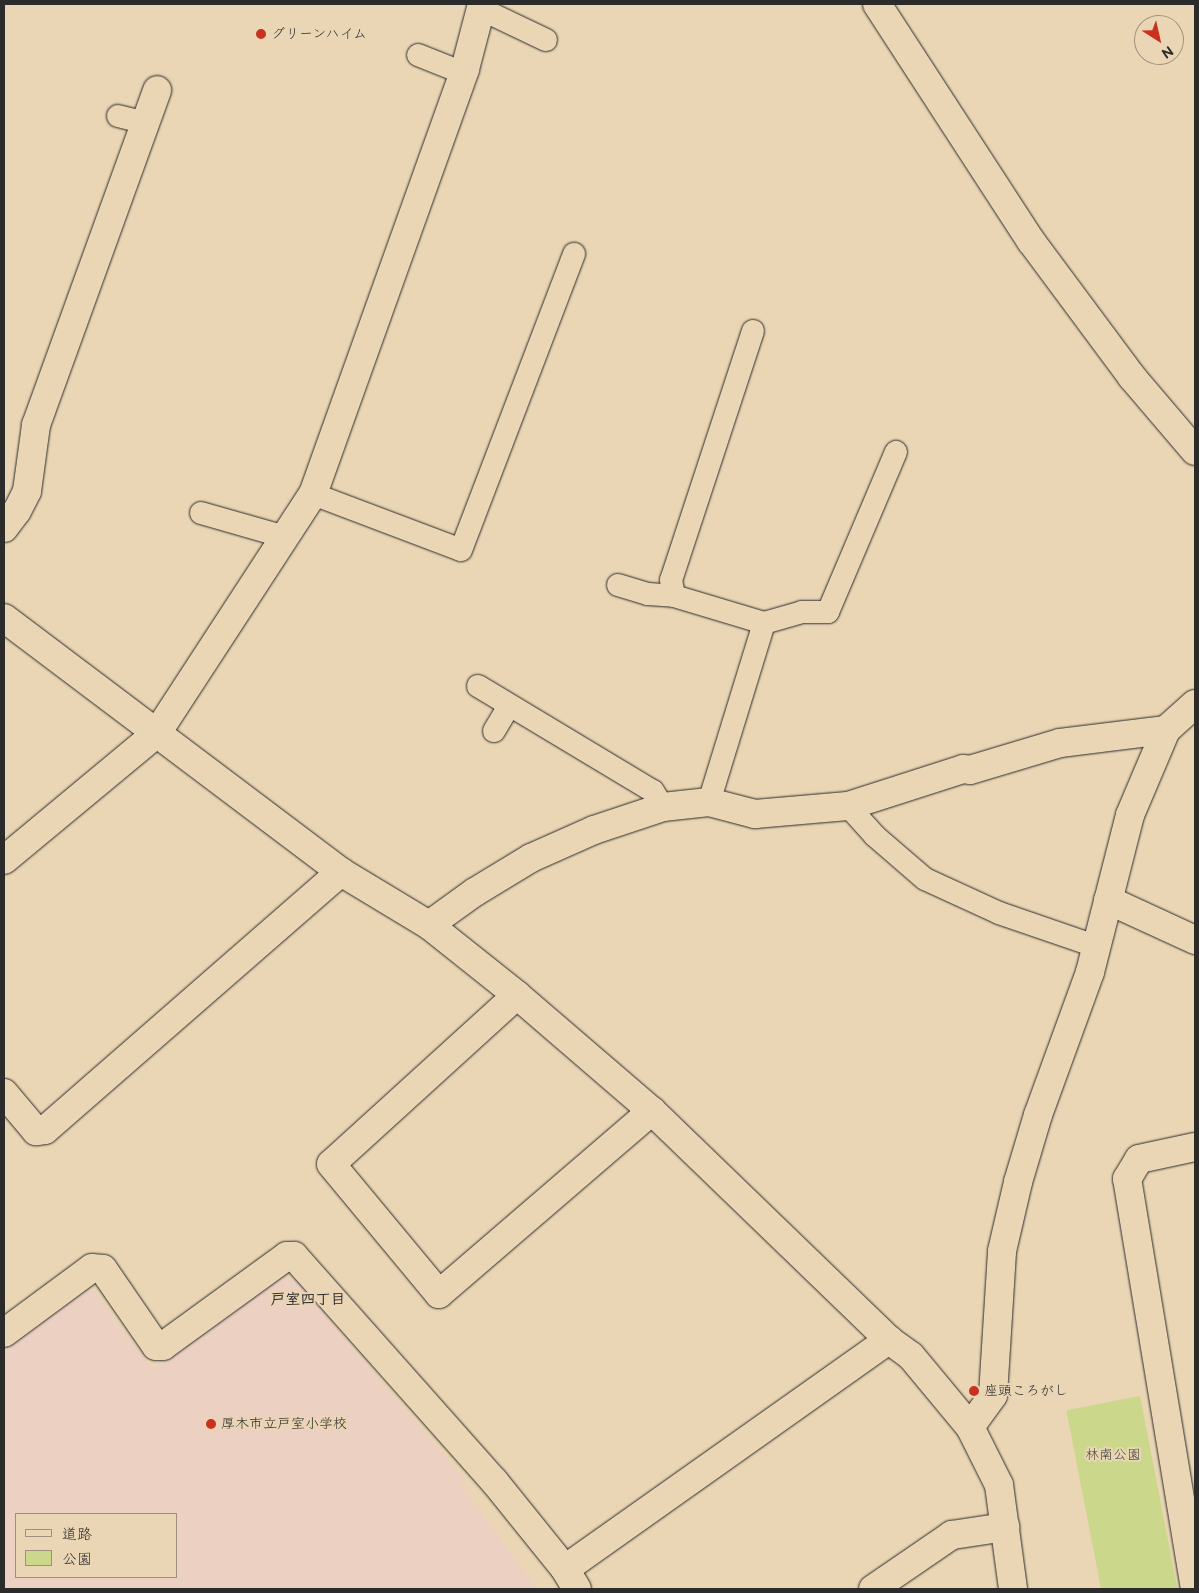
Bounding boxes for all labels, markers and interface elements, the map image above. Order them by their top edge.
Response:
north arrow [1134,15,1184,65]
place label: グリーンハイム [271,26,369,42]
marker: グリーンハイム [255,28,267,40]
text: N [1158,42,1177,62]
district label: 戸室四丁目 [271,1291,345,1309]
place label: 座頭ころがし [984,1383,1068,1399]
marker: 座頭ころがし [968,1385,980,1397]
place label: 厚木市立戸室小学校 [221,1416,347,1432]
marker: 厚木市立戸室小学校 [205,1418,217,1430]
park label: 林南公園 [1085,1447,1141,1463]
legend [15,1513,178,1578]
text: 道路 [62,1525,92,1544]
text: 公園 [62,1550,92,1569]

